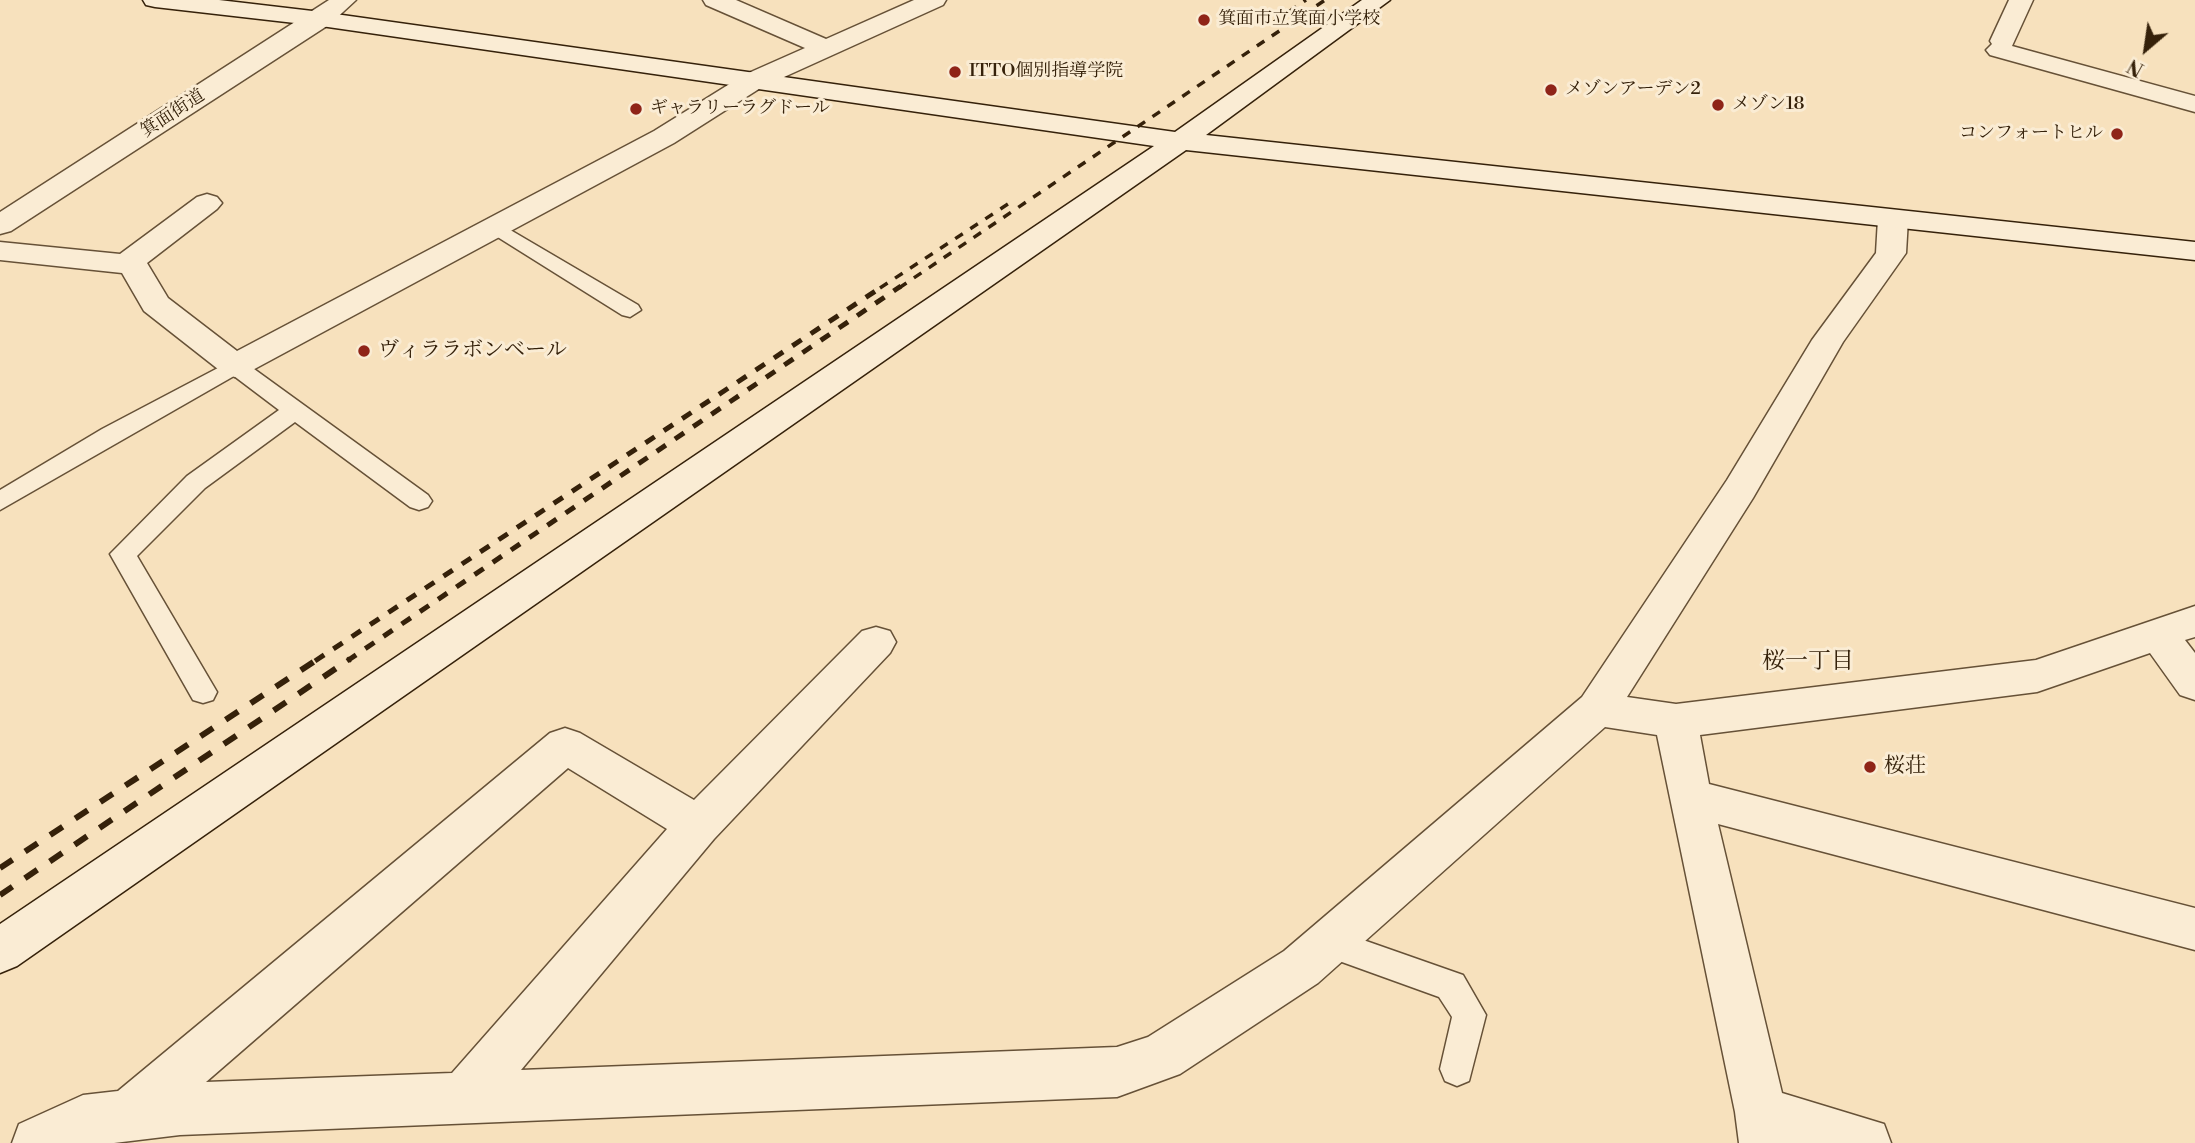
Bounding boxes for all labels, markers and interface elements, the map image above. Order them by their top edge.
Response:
place label: 箕面市立箕面小学校 [1218,9,1380,31]
marker: 箕面市立箕面小学校 [1196,12,1212,28]
north arrow [2111,14,2181,84]
text: N [2123,53,2148,82]
place label: ITTO個別指導学院 [969,61,1123,83]
marker: ITTO個別指導学院 [947,64,963,80]
place label: メゾンアーデン2 [1565,79,1701,101]
marker: メゾンアーデン2 [1543,82,1559,98]
street label: 箕面街道 [137,85,209,143]
place label: メゾン18 [1732,94,1804,116]
marker: メゾン18 [1710,97,1726,113]
place label: ギャラリーラグドール [650,98,830,120]
marker: ギャラリーラグドール [628,101,644,117]
place label: コンフォートヒル [1959,123,2103,145]
marker: コンフォートヒル [2109,126,2125,142]
place label: ヴィララボンベール [378,338,567,364]
marker: ヴィララボンベール [356,343,372,359]
district label: 桜一丁目 [1762,648,1854,676]
place label: 桜荘 [1884,754,1926,780]
marker: 桜荘 [1862,759,1878,775]

